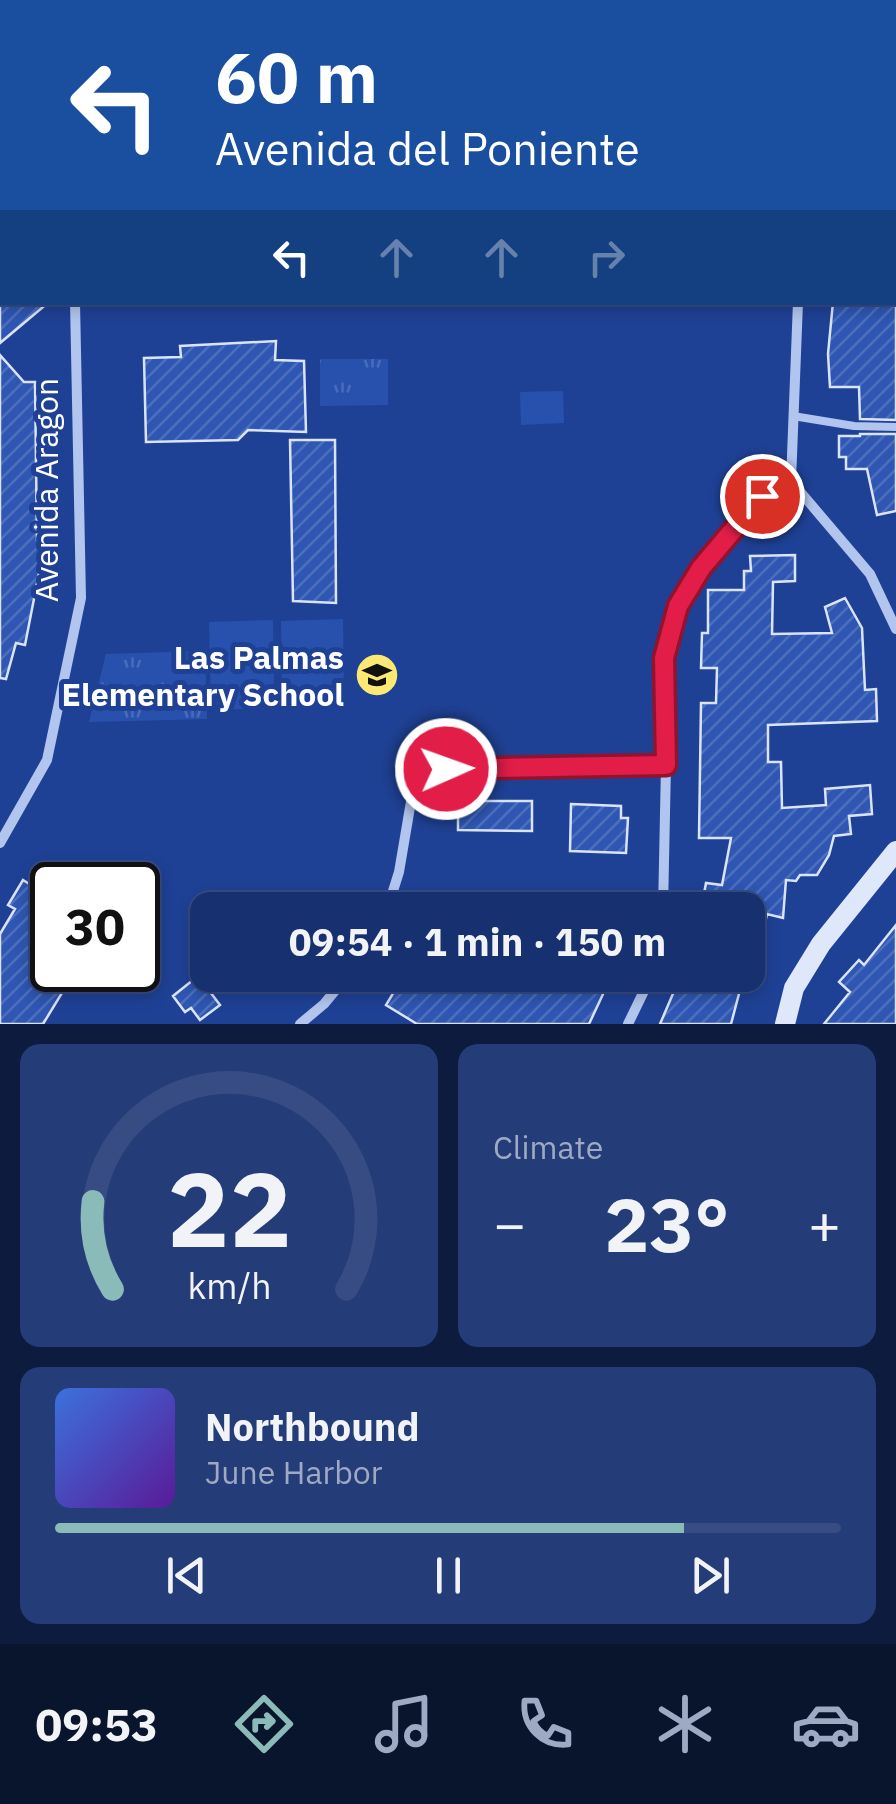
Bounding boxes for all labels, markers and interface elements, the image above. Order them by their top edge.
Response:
text: 60 m [215,31,378,122]
icon: left [50,40,180,170]
text: Avenida del Poniente [215,119,640,177]
icon: left [264,230,319,285]
icon: ahead [369,230,424,285]
icon: ahead [474,230,529,285]
icon: right [579,230,634,285]
street label: Avenida Aragon [25,378,67,602]
pin [720,454,805,539]
icon: arrive [735,469,790,524]
place label: Las Palmas Elementary School [62,636,344,715]
school or university icon: Las Palmas Elementary School [354,652,400,698]
position arrow [394,717,498,821]
speed limit sign: 30 [30,862,160,992]
text: 09:54 · 1 min · 150 m [289,917,666,966]
text: Climate [493,1126,603,1168]
text: 22 [167,1140,291,1276]
text: 23° [604,1175,730,1273]
text: − [493,1188,526,1259]
text: + [808,1188,841,1259]
text: km/h [187,1262,271,1309]
text: Northbound [205,1402,420,1451]
text: June Harbor [205,1451,382,1493]
icon: previous [159,1548,214,1603]
icon: pause [421,1548,476,1603]
icon: next [683,1548,738,1603]
icon: directions [229,1689,299,1759]
icon: music [369,1689,439,1759]
icon: phone [510,1689,580,1759]
icon: climate [650,1689,720,1759]
icon: car [791,1689,861,1759]
text: 09:53 [35,1695,158,1753]

